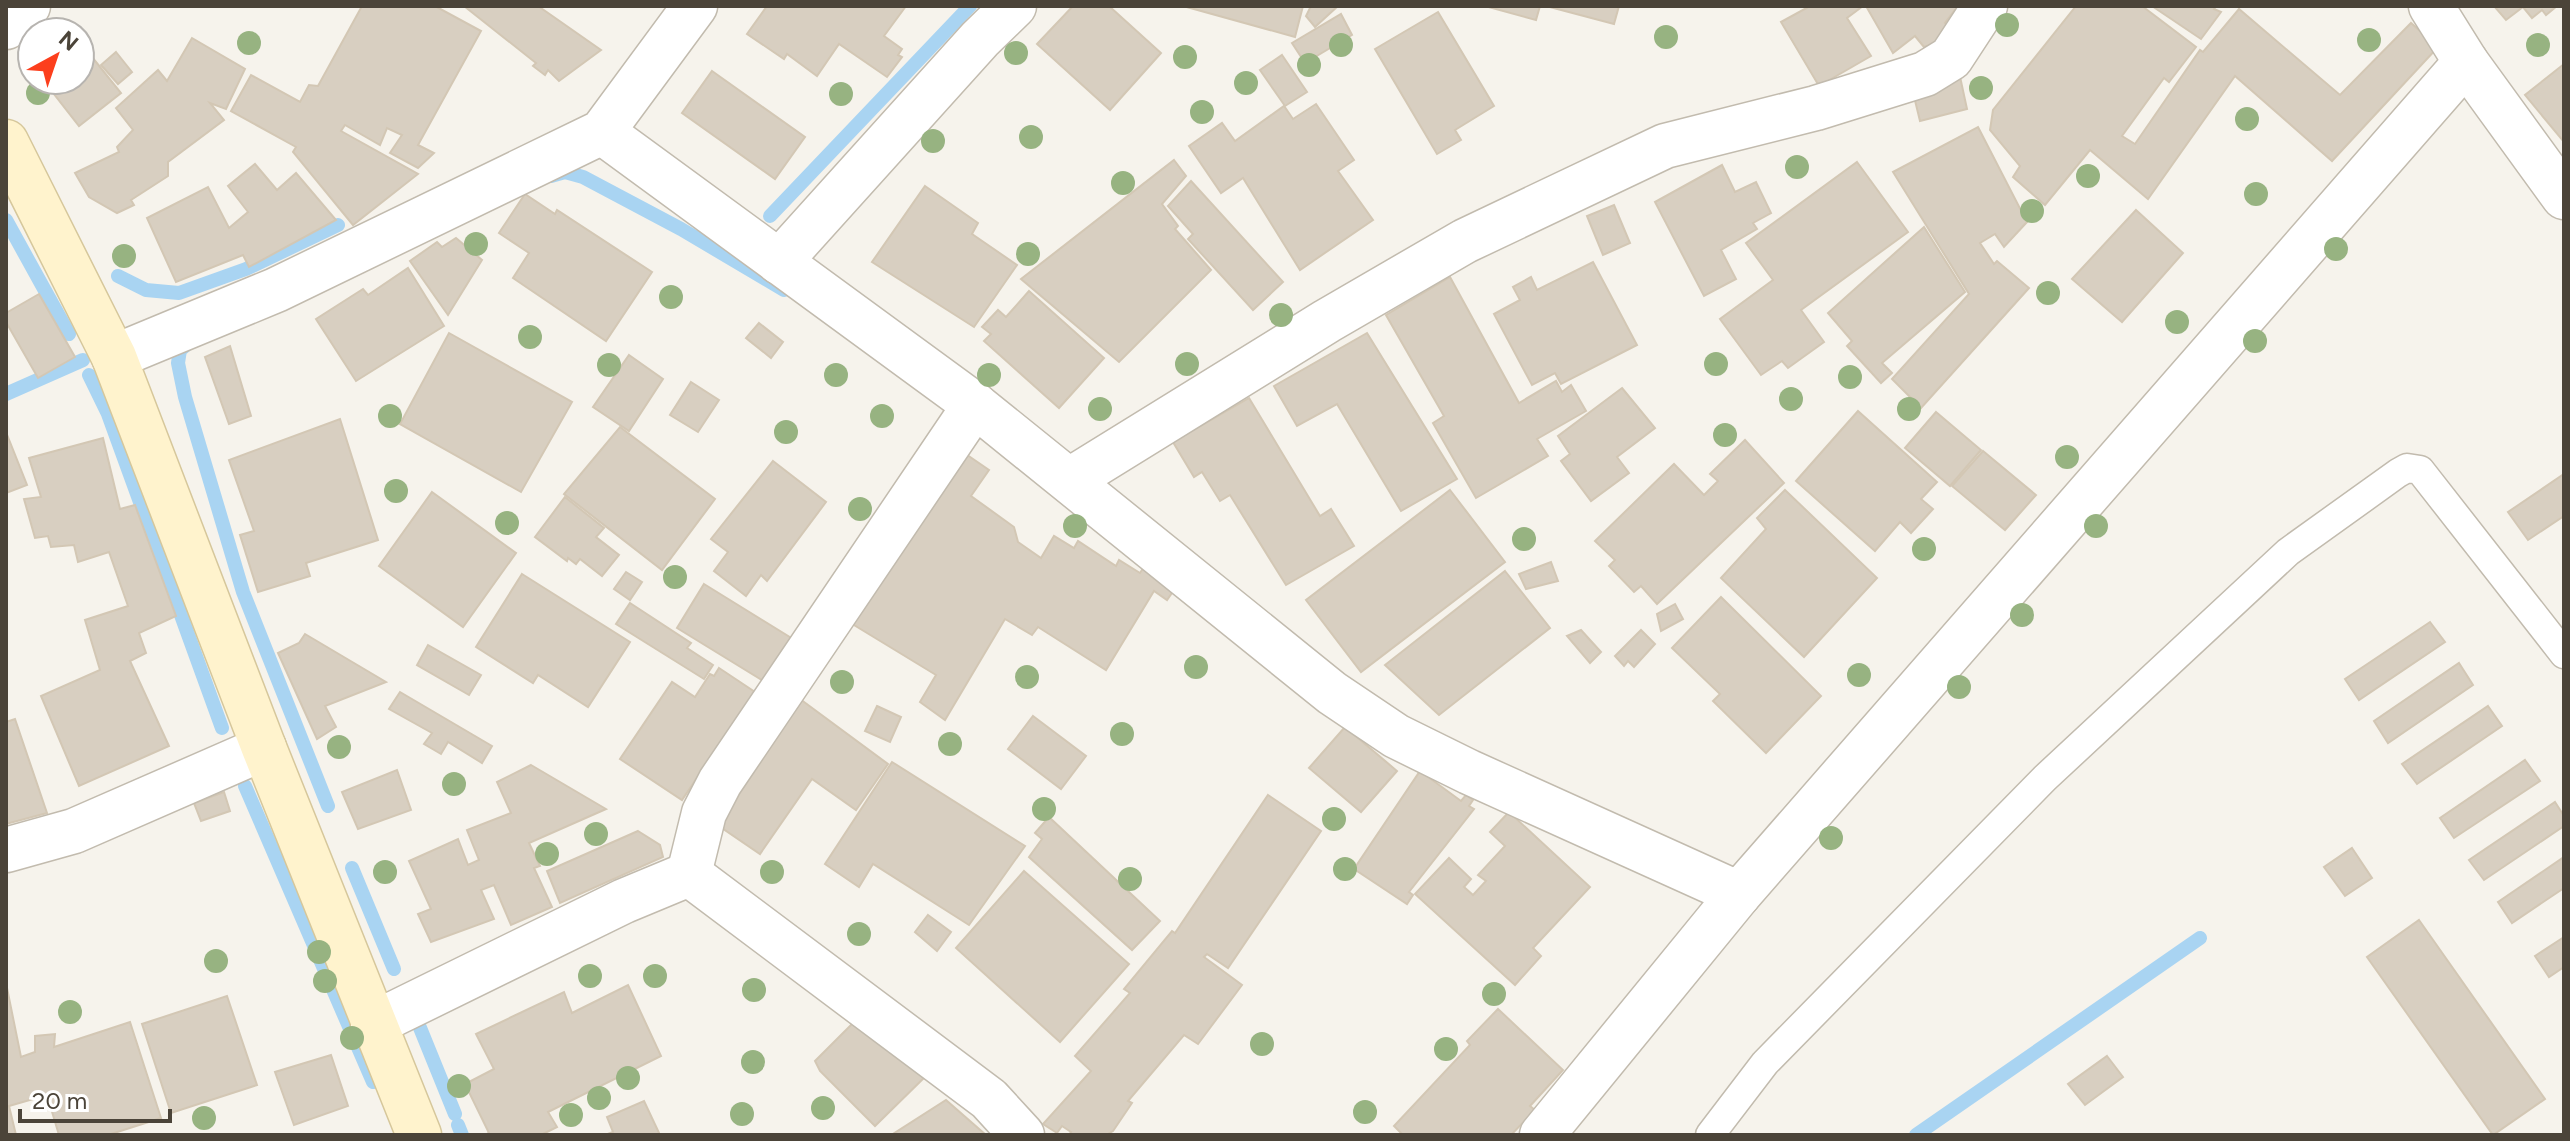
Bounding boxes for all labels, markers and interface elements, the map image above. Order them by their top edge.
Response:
north arrow [16,16,96,96]
text: N [53,25,84,57]
scale bar [20,1073,170,1123]
text: 20 m [32,1086,87,1115]

